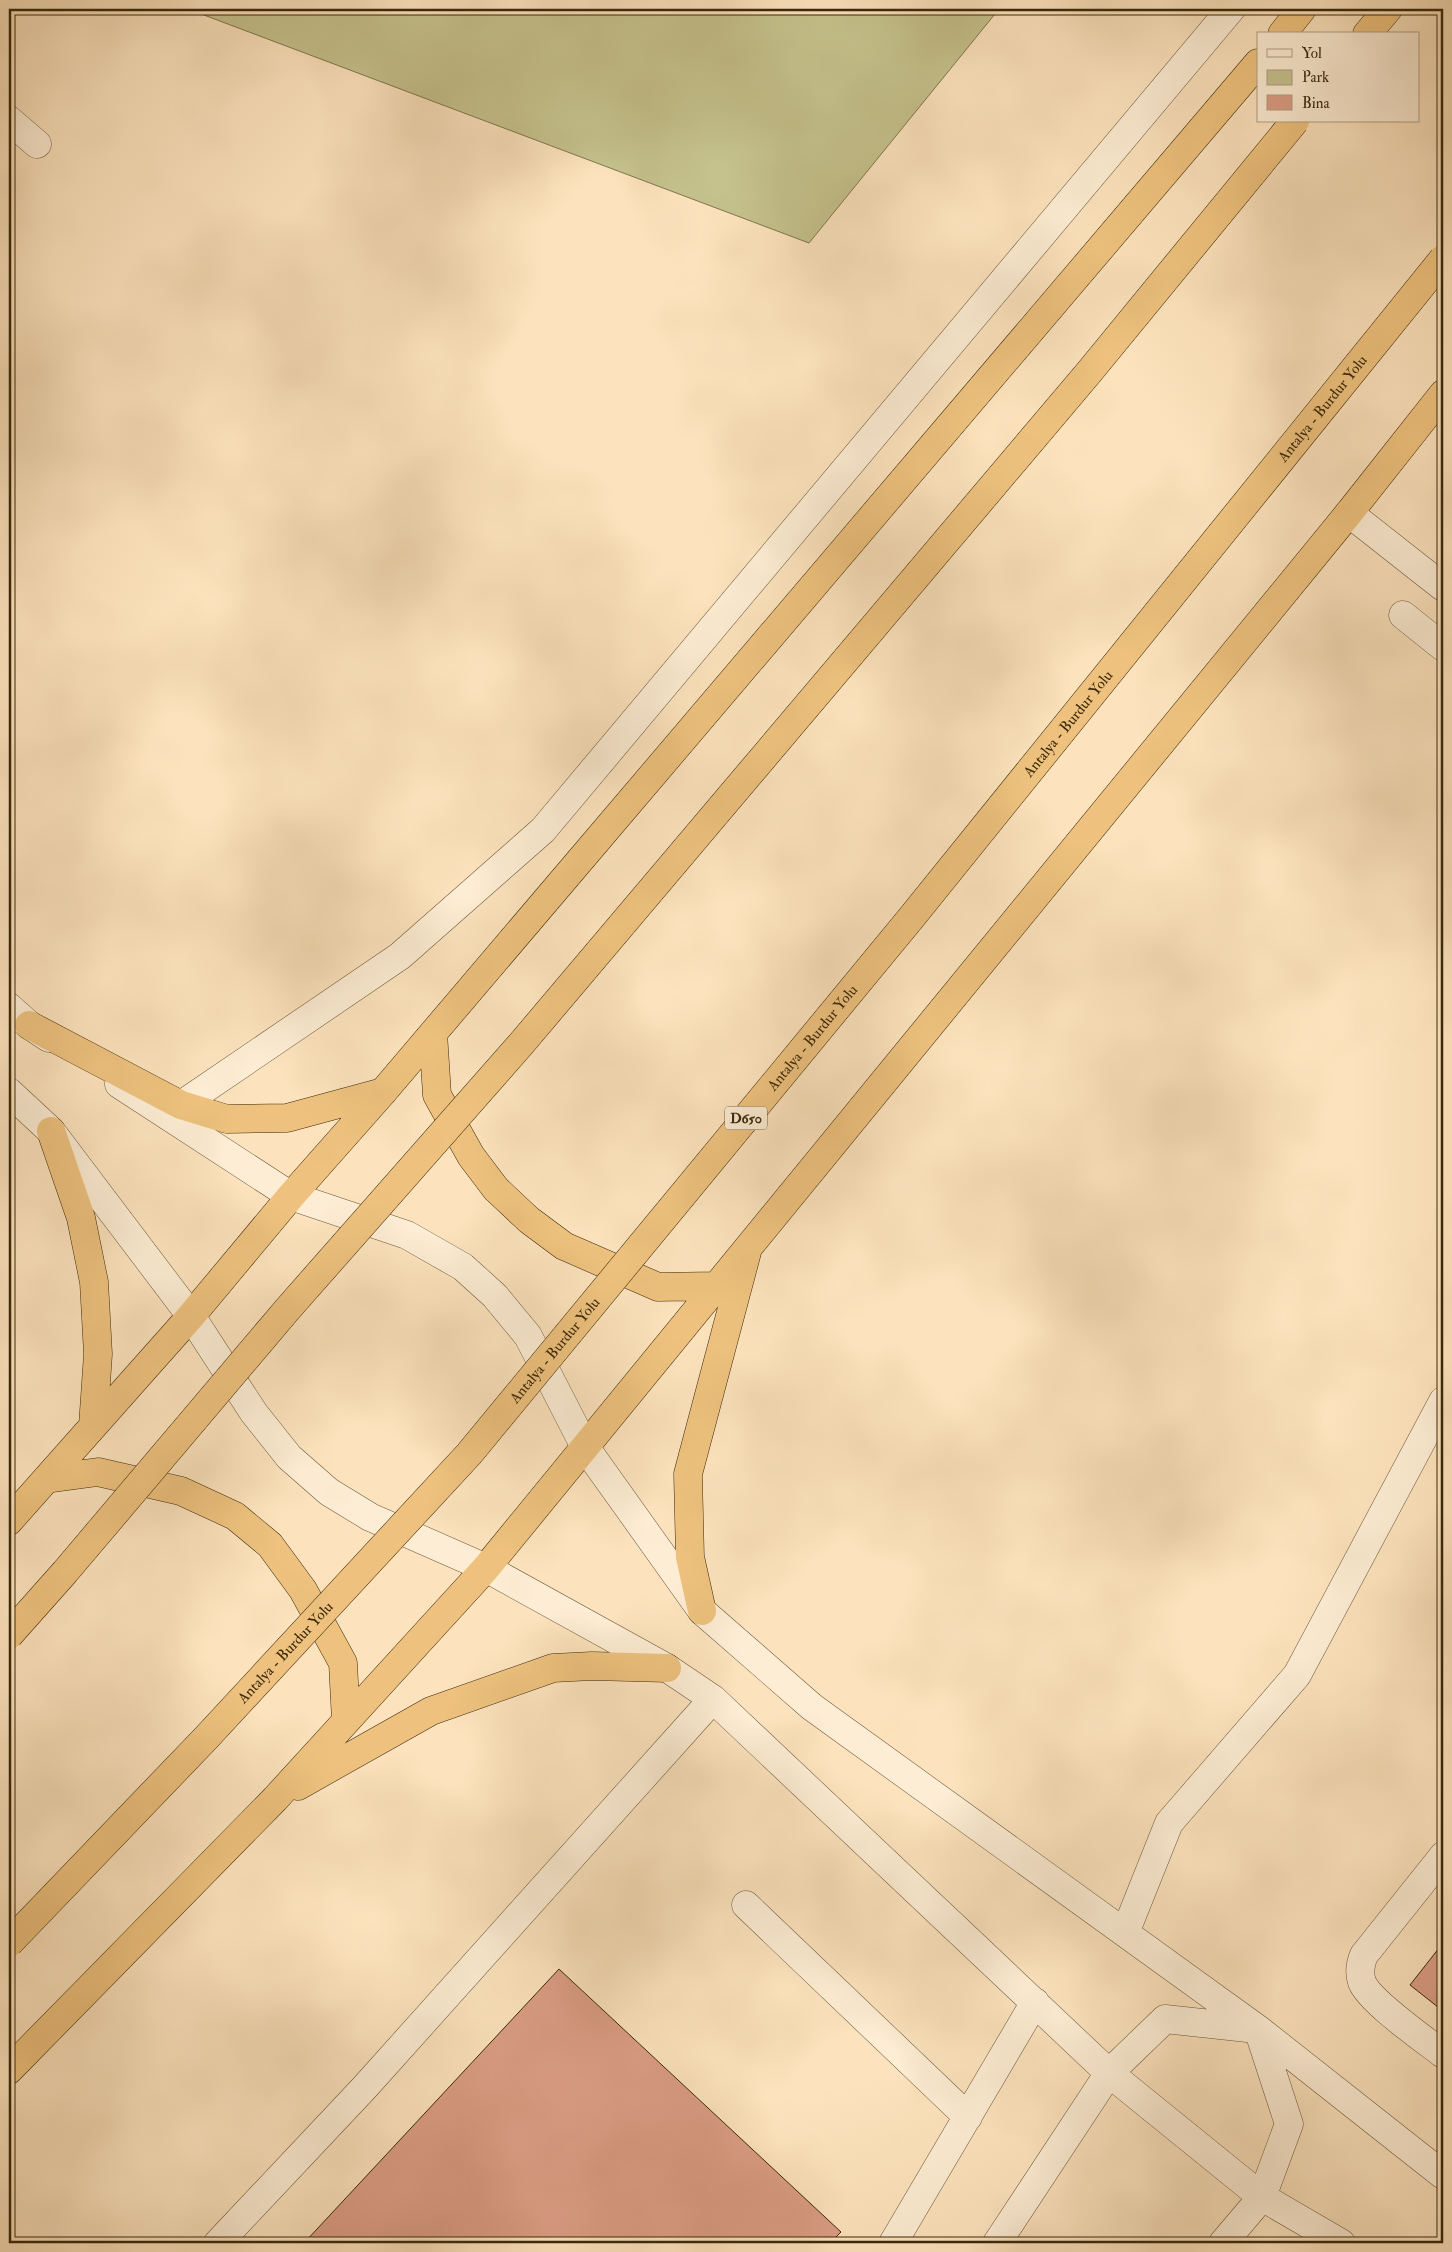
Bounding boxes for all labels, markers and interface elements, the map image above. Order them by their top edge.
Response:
legend [1257,32,1420,122]
text: Yol [1302,44,1322,63]
text: Park [1302,68,1329,87]
text: Bina [1302,94,1330,113]
street label: Antalya - Burdur Yolu [1273,351,1372,467]
street label: Antalya - Burdur Yolu [1019,666,1117,782]
street label: Antalya - Burdur Yolu [763,981,862,1096]
road number: D650 [725,1106,767,1130]
street label: Antalya - Burdur Yolu [505,1293,605,1408]
street label: Antalya - Burdur Yolu [233,1598,338,1708]

